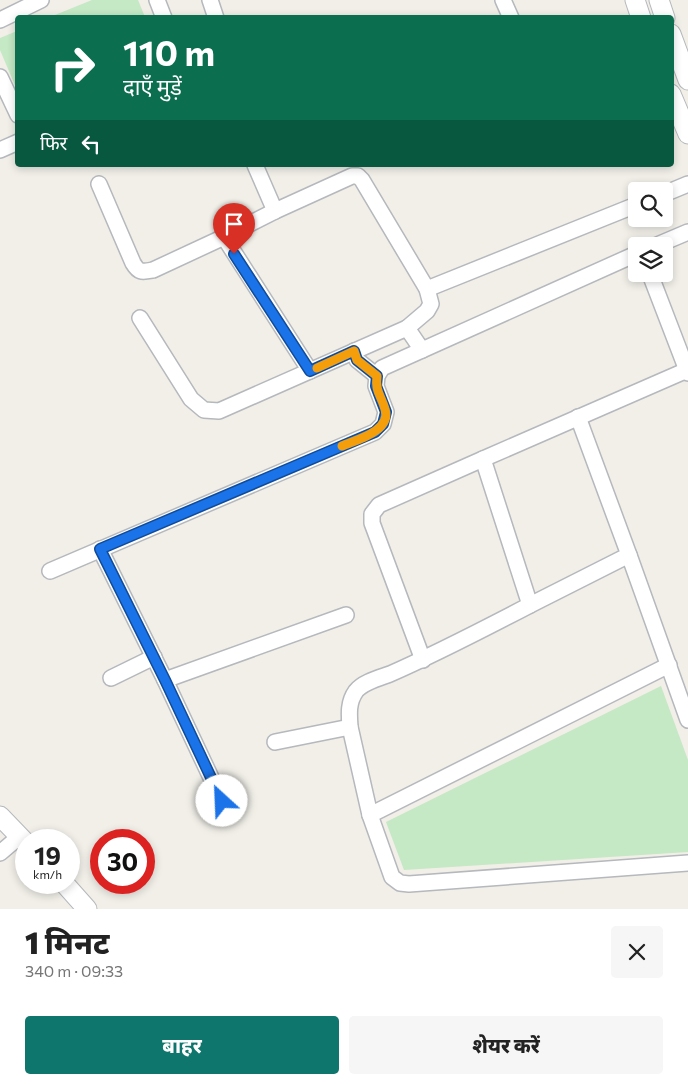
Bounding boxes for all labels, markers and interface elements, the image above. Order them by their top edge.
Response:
text: 110 m [123,30,215,73]
icon: right [40,35,105,100]
text: दाएँ मुड़ें [123,73,182,100]
icon: left [77,130,105,158]
text: फिर [40,131,67,154]
map controls [628,182,673,282]
button: search [628,182,673,227]
pin [213,203,255,254]
icon: arrive [220,210,248,238]
button: layers [628,237,673,282]
position arrow [195,774,247,826]
speed limit sign: 30 [90,829,155,894]
text: 19 [34,840,61,870]
text: km/h [33,867,62,881]
text: 1 मिनट [25,923,109,960]
button: close [611,926,663,978]
text: 340 m · 09:33 [25,961,123,980]
button: बाहर [25,1016,339,1074]
button: शेयर करें [349,1016,663,1074]

